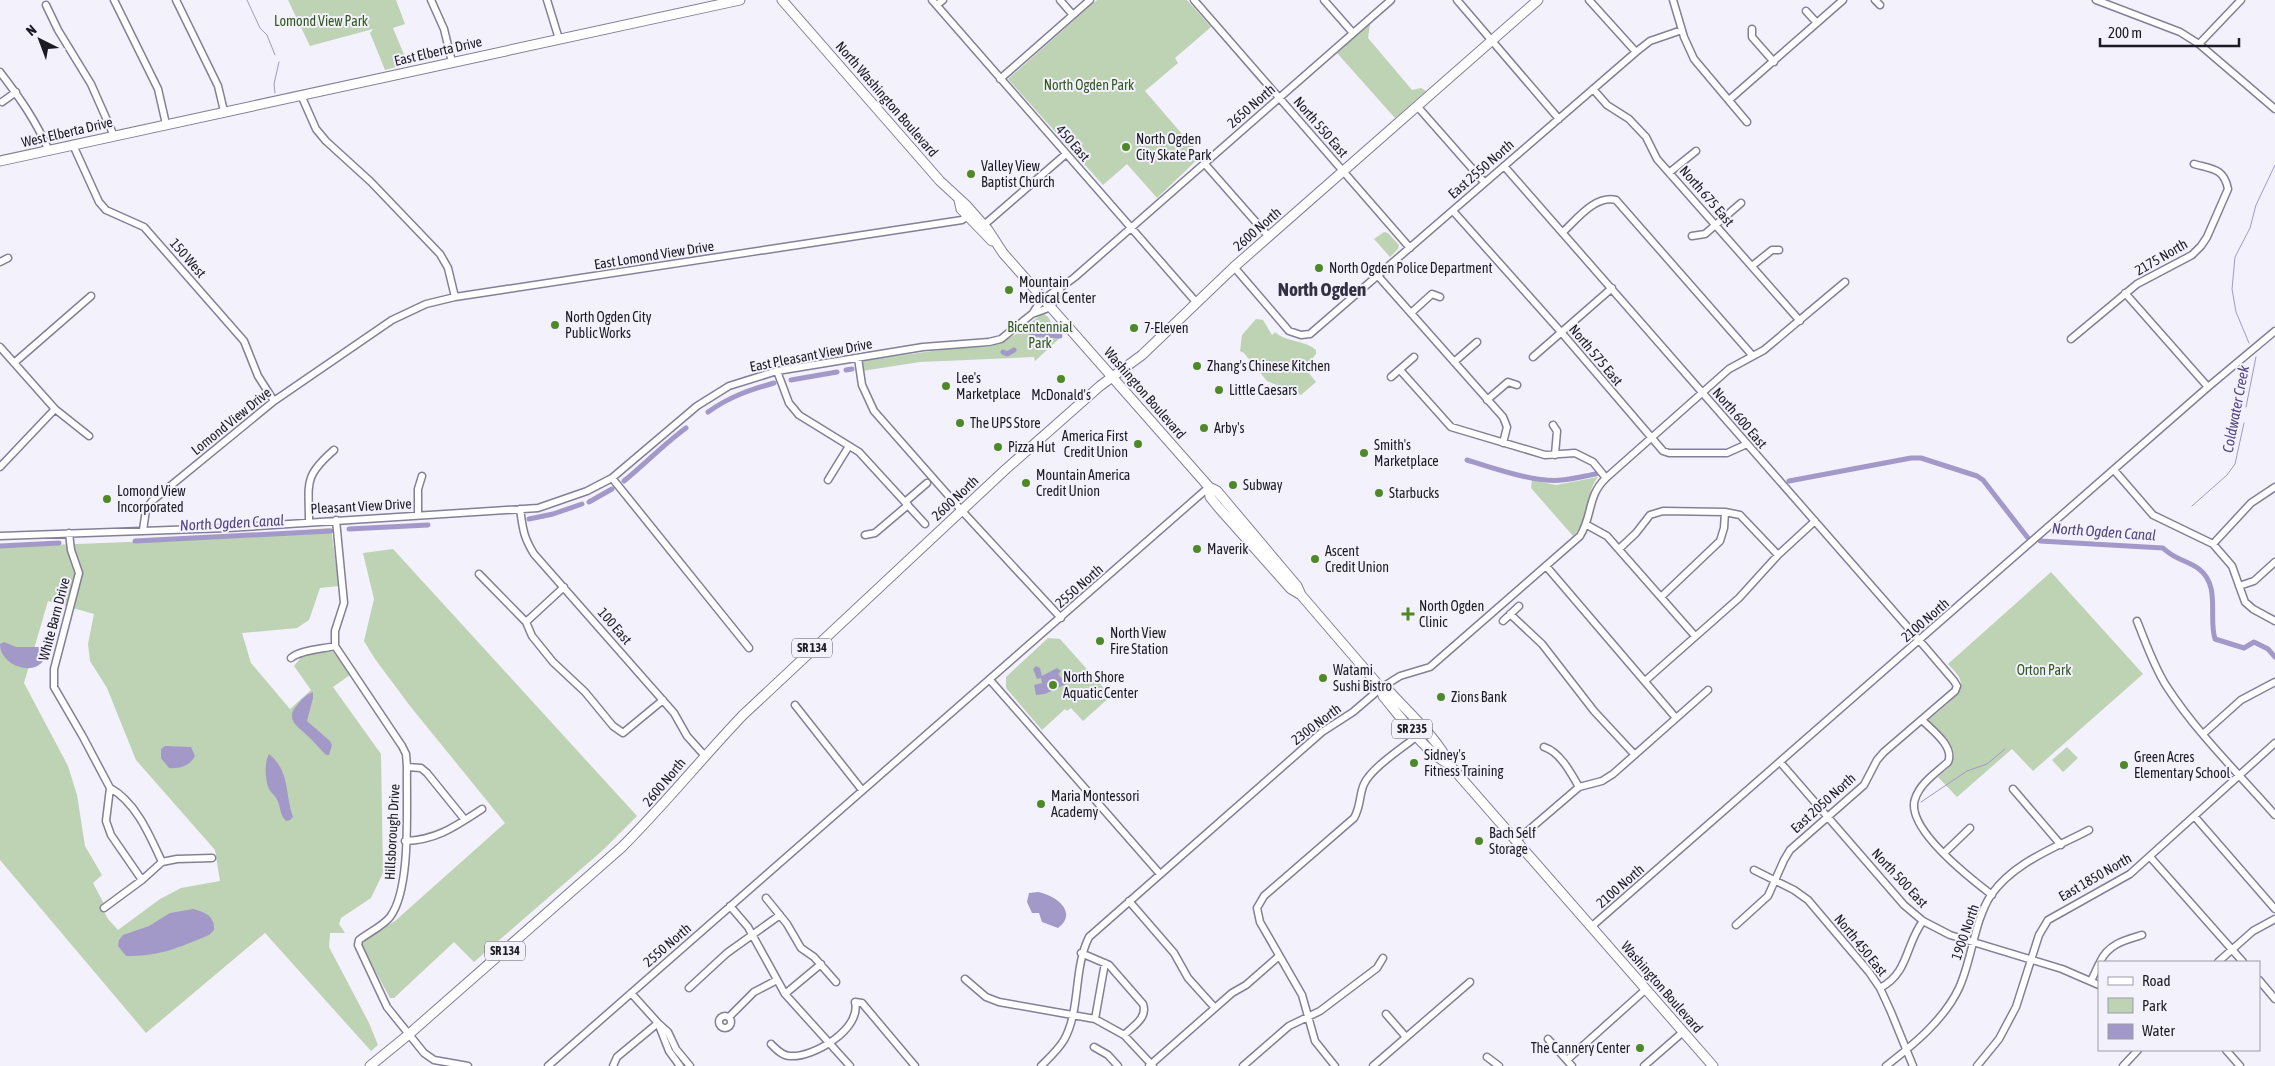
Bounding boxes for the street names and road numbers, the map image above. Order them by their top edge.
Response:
street label: East Elberta Drive [393,33,483,69]
street label: North Washington Boulevard [833,38,941,160]
street label: 2650 North [1224,81,1278,131]
street label: North 550 East [1290,94,1352,160]
street label: West Elberta Drive [20,114,114,150]
street label: 450 East [1053,121,1093,165]
street label: East 2550 North [1445,136,1517,202]
street label: North 675 East [1676,163,1738,229]
street label: 2600 North [1230,204,1284,254]
street label: 150 West [167,235,209,281]
street label: 2175 North [2132,236,2190,278]
street label: East Lomond View Drive [593,238,715,272]
street label: North 575 East [1566,321,1626,389]
street label: East Pleasant View Drive [748,335,874,375]
street label: Washington Boulevard [1101,344,1189,442]
street label: Lomond View Drive [188,384,274,458]
street label: North 600 East [1709,385,1771,451]
street label: 2600 North [928,472,982,524]
street label: Pleasant View Drive [310,495,412,517]
street label: 2550 North [1052,561,1106,611]
street label: White Barn Drive [35,576,73,662]
street label: 2100 North [1898,595,1952,645]
street label: 100 East [595,604,635,648]
road number: SR 134 [792,638,832,658]
street label: 2300 North [1288,700,1344,748]
road number: SR 235 [1392,720,1432,739]
street label: 2600 North [639,755,689,809]
street label: East 2050 North [1787,770,1859,836]
street label: Hillsborough Drive [381,783,403,881]
street label: North 500 East [1869,845,1931,911]
street label: East 1850 North [2056,850,2134,904]
street label: 2100 North [1593,861,1647,911]
street label: 1900 North [1948,902,1982,962]
street label: North 450 East [1831,911,1891,979]
street label: 2550 North [640,920,694,970]
street label: Washington Boulevard [1618,938,1706,1036]
road number: SR 134 [485,941,525,960]

